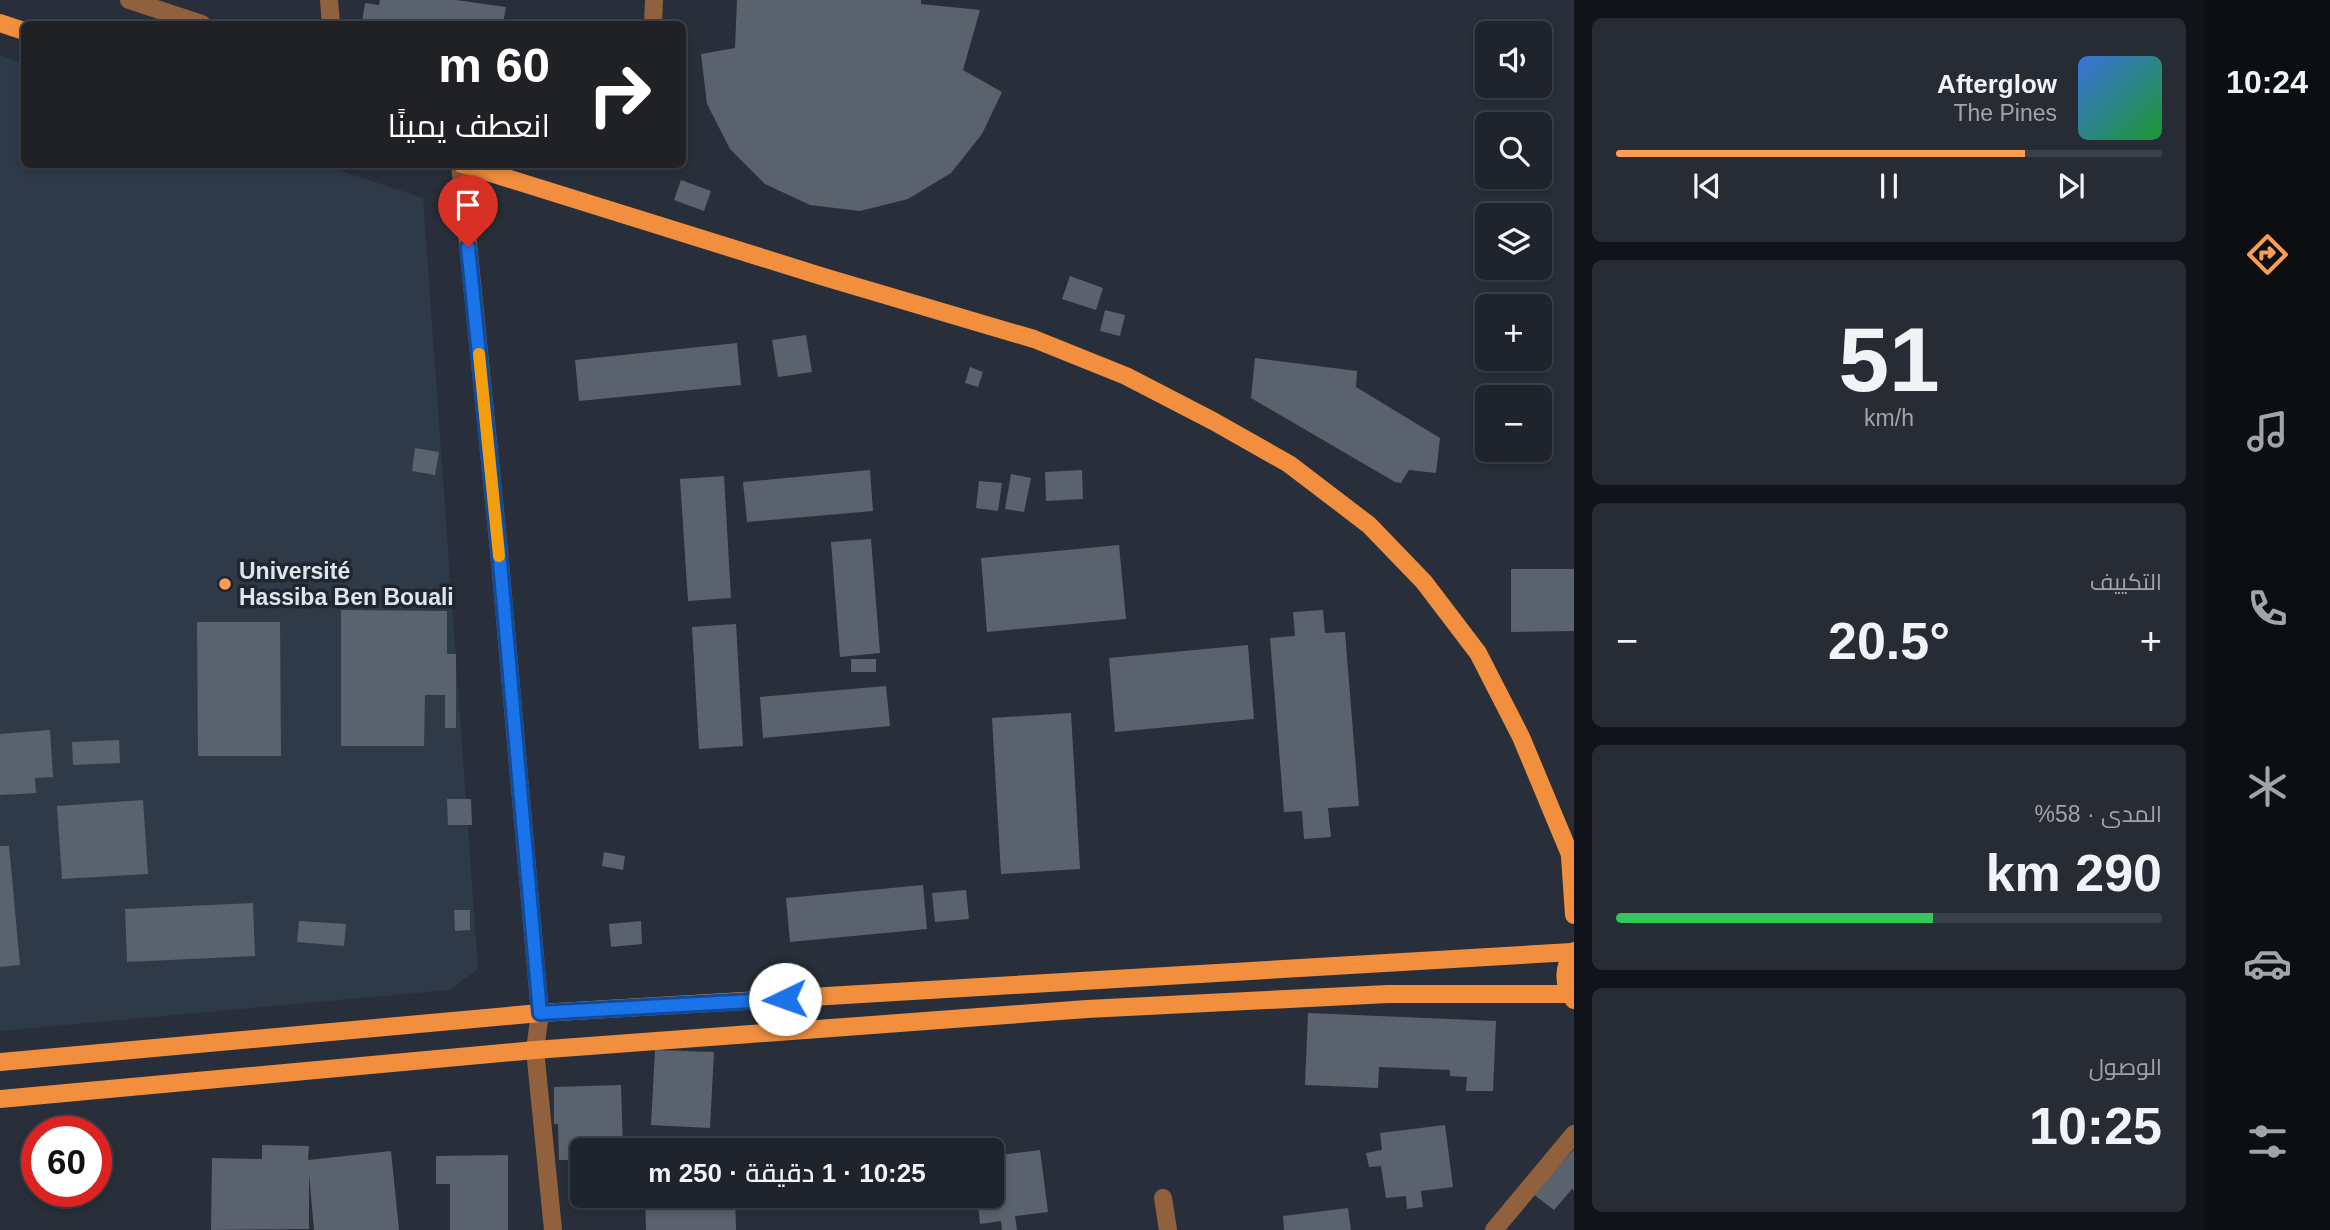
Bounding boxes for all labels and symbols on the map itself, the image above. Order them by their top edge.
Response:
pin [438,175,498,247]
place label: Université Hassiba Ben Bouali [239,558,454,610]
marker: Université Hassiba Ben Bouali [217,576,233,592]
position arrow [748,962,822,1036]
speed limit sign: 60 [21,1116,112,1207]

